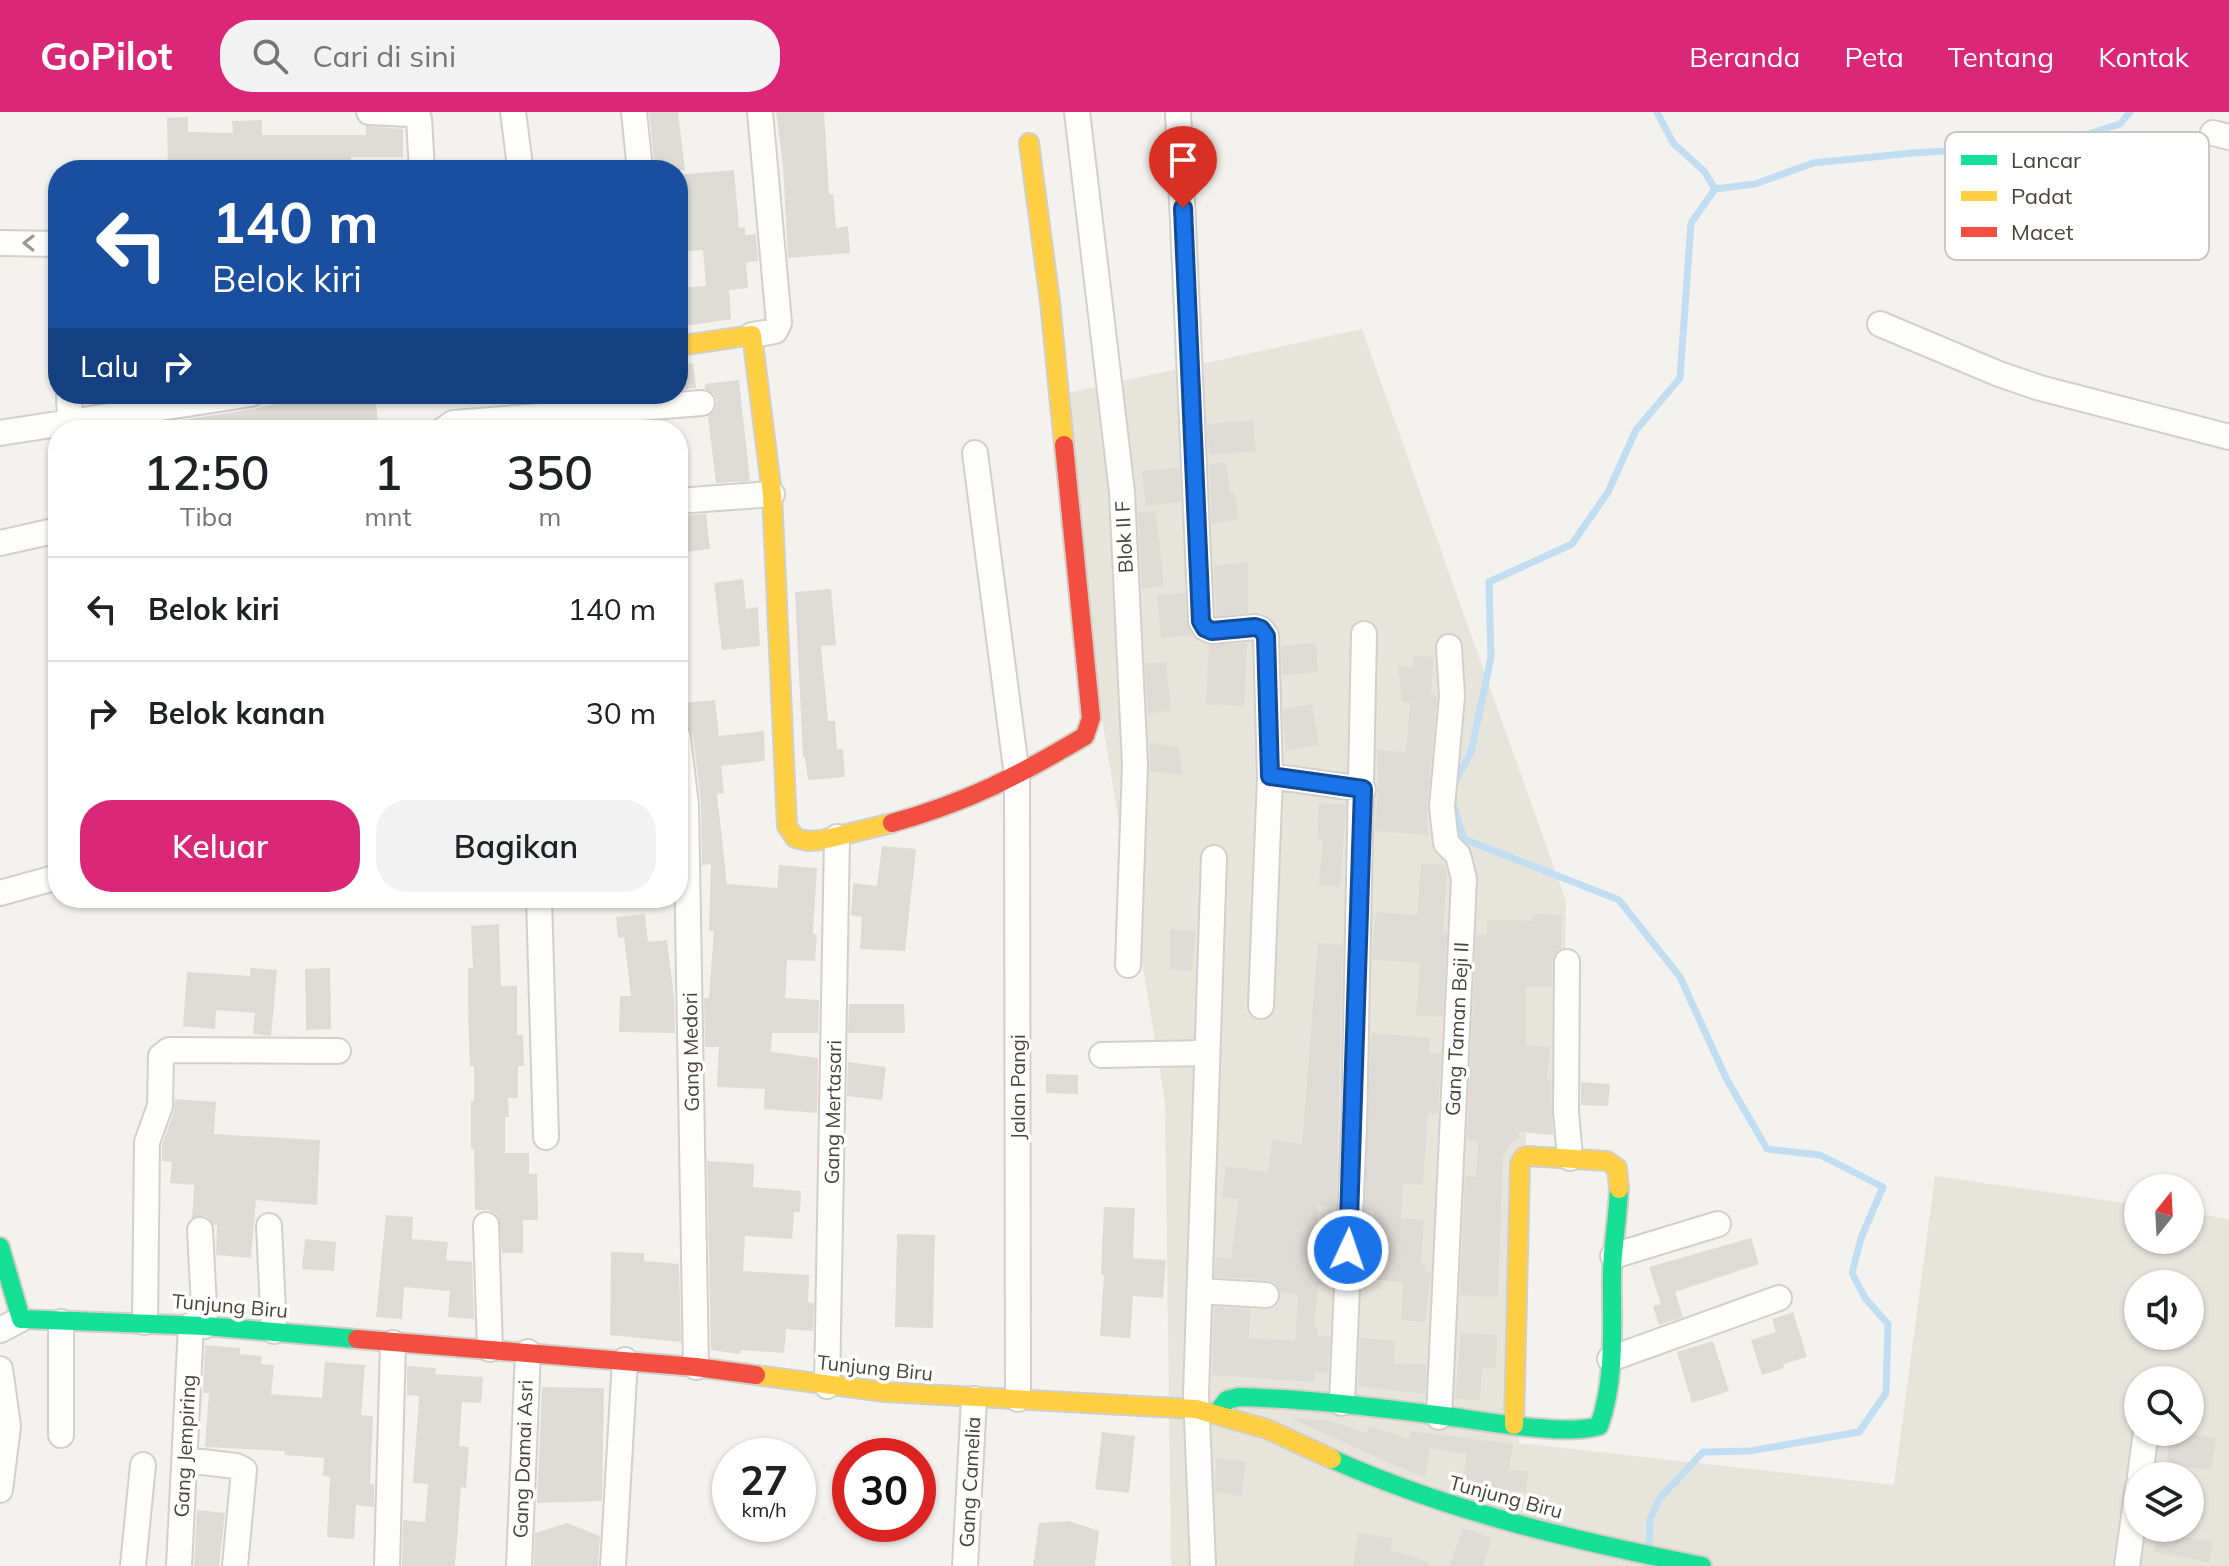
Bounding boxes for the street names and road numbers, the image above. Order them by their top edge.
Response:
street label: Blok II F [1109,500,1138,574]
street label: Gang Taman Beji II [1439,941,1474,1117]
street label: Gang Medori [677,992,704,1112]
street label: Jalan Pangi [1005,1034,1030,1140]
street label: Gang Mertasari [819,1040,846,1184]
street label: Tunjung Biru [171,1288,289,1323]
street label: Tunjung Biru [816,1349,934,1386]
street label: Gang Jempiring [168,1374,201,1518]
street label: Gang Damai Asri [507,1379,538,1539]
street label: Gang Camelia [954,1416,985,1548]
street label: Tunjung Biru [1447,1469,1566,1524]

